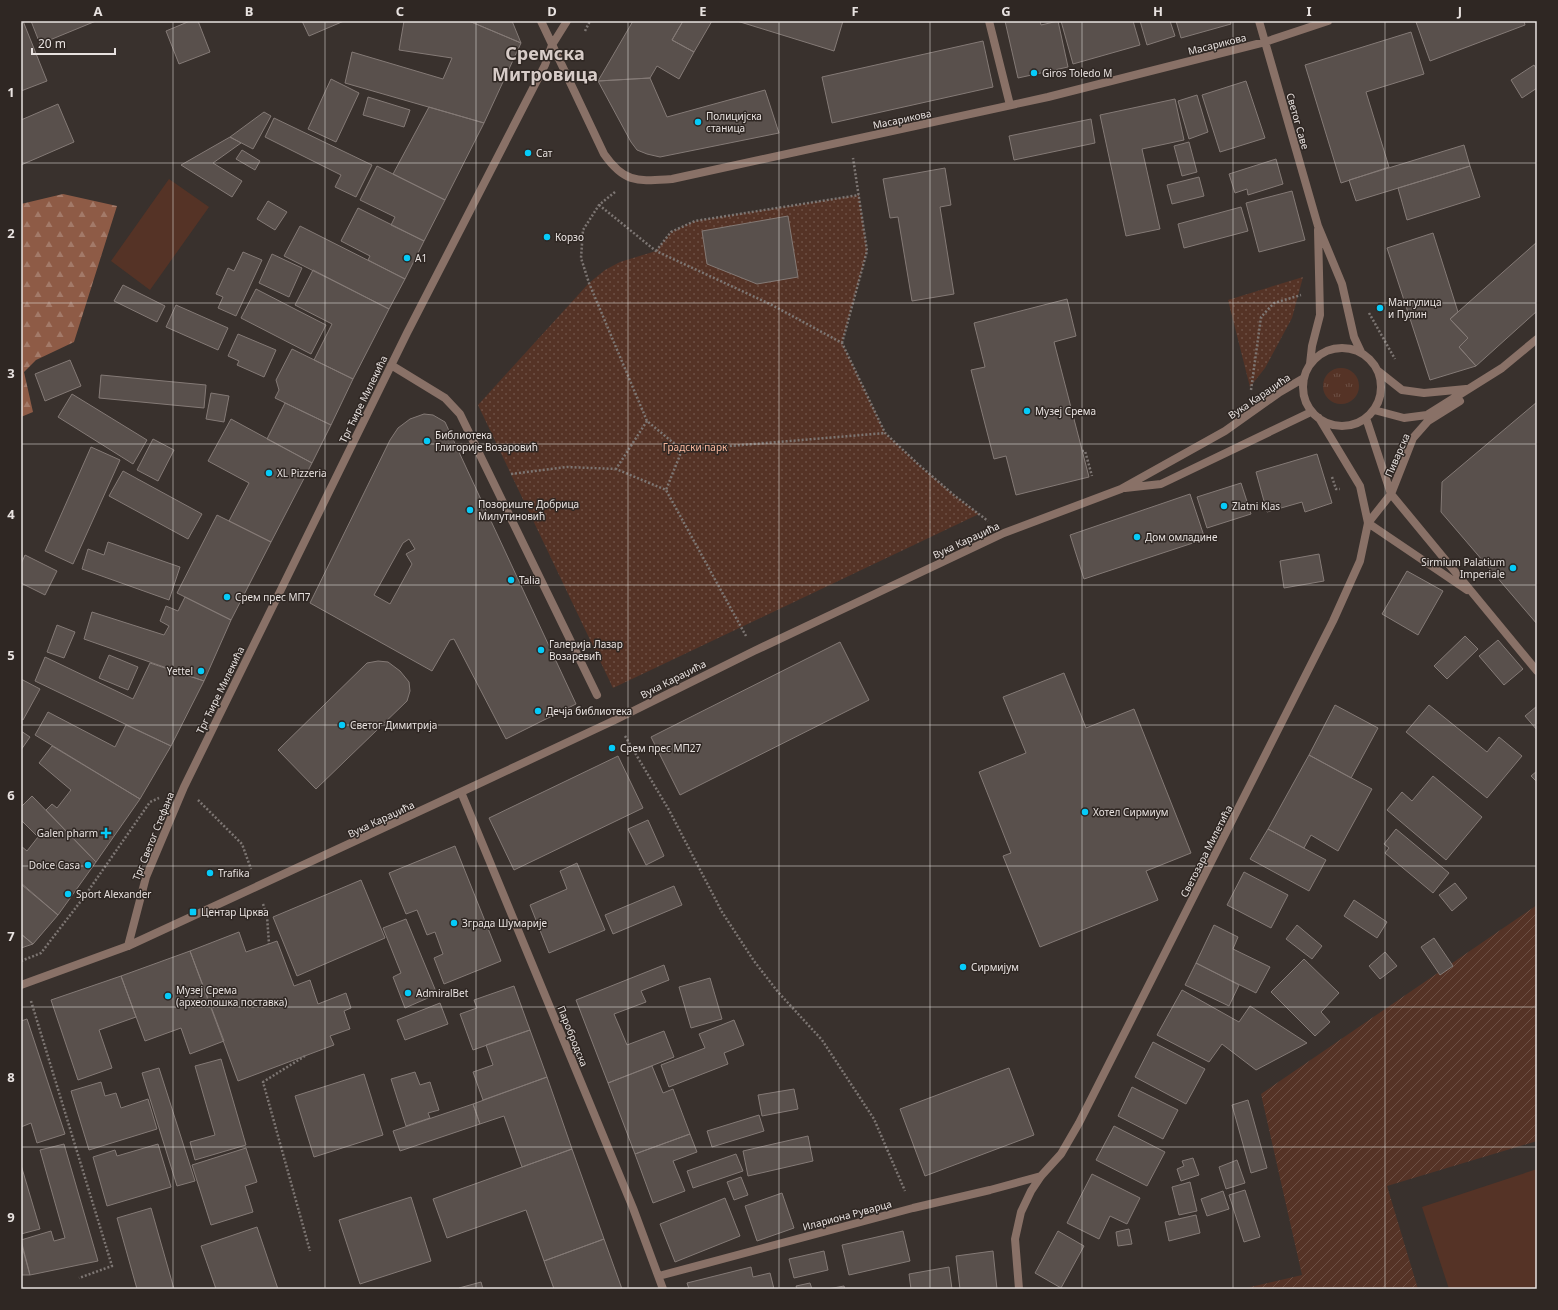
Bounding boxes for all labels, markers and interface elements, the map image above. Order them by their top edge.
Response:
text: A [94,2,103,20]
text: B [245,2,253,20]
text: C [396,2,404,20]
text: D [547,2,557,20]
text: E [699,2,707,20]
text: F [851,2,859,20]
text: G [1001,2,1011,20]
text: H [1153,2,1163,20]
text: I [1306,2,1312,20]
text: J [1457,2,1462,20]
scale bar [32,30,115,56]
street label: Масарикова [1186,30,1248,58]
text: 20 m [38,35,66,52]
district label: Сремска Митровица [492,41,598,86]
place label: Giros Toledo M [1042,66,1112,80]
marker: Giros Toledo M [1029,68,1039,78]
text: 1 [7,83,15,101]
street label: Светог Саве [1283,91,1313,151]
street label: Масарикова [871,106,933,132]
place label: Полицијска станица [706,109,762,135]
marker: Полицијска станица [693,117,703,127]
place label: Сат [536,146,553,160]
marker: Сат [523,148,533,158]
text: 2 [7,224,15,242]
place label: Корзо [555,230,584,244]
marker: Корзо [542,232,552,242]
place label: A1 [415,251,427,265]
marker: A1 [402,253,412,263]
place label: Мангулица и Пулин [1388,295,1442,321]
marker: Мангулица и Пулин [1375,303,1385,313]
street label: Трг Ћире Милекића [336,353,390,445]
text: 3 [7,364,15,382]
street label: Вука Караџића [1225,370,1293,422]
place label: Музеј Срема [1035,404,1096,418]
marker: Музеј Срема [1022,406,1032,416]
place label: Библиотека Глигорије Возаровић [435,428,538,454]
street label: Пиварска [1381,431,1413,479]
marker: Библиотека Глигорије Возаровић [422,436,432,446]
park label: Градски парк [663,440,728,454]
place label: XL Pizzeria [277,466,327,480]
marker: XL Pizzeria [264,468,274,478]
place label: Позориште Добрица Милутиновић [478,497,579,523]
place label: Zlatni Klas [1232,499,1280,513]
marker: Zlatni Klas [1219,501,1229,511]
text: 4 [7,505,15,523]
marker: Позориште Добрица Милутиновић [465,505,475,515]
street label: Вука Караџића [930,518,1002,562]
place label: Дом омладине [1145,530,1218,544]
marker: Дом омладине [1132,532,1142,542]
place label: Sirmium Palatium Imperiale [1421,555,1505,581]
marker: Sirmium Palatium Imperiale [1508,563,1518,573]
place label: Talia [519,573,540,587]
marker: Talia [506,575,516,585]
place label: Срем прес МП7 [235,590,311,604]
marker: Срем прес МП7 [222,592,232,602]
place label: Галерија Лазар Возаревић [549,637,623,663]
street label: Трг Ћире Милекића [193,644,247,736]
marker: Галерија Лазар Возаревић [536,645,546,655]
text: 5 [7,646,15,664]
street label: Вука Караџића [638,656,708,702]
place label: Yettel [167,664,193,678]
marker: Yettel [196,666,206,676]
place label: Дечја библиотека [546,704,632,718]
marker: Дечја библиотека [533,706,543,716]
place label: Светог Димитрија [350,718,437,732]
marker: Светог Димитрија [337,720,347,730]
place label: Срем прес МП27 [620,741,702,755]
marker: Срем прес МП27 [607,743,617,753]
text: 6 [7,786,15,804]
street label: Трг Светог Стефана [129,790,177,882]
street label: Вука Караџића [345,797,417,841]
street label: Светозара Милетића [1177,802,1235,900]
place label: Хотел Сирмиум [1093,805,1168,819]
marker: Хотел Сирмиум [1080,807,1090,817]
place label: Galen pharm [37,826,98,840]
marker: Galen pharm [101,828,111,838]
place label: Dolce Casa [29,858,80,872]
marker: Dolce Casa [83,860,93,870]
place label: Trafika [218,866,250,880]
marker: Trafika [205,868,215,878]
place label: Sport Alexander [76,887,151,901]
marker: Sport Alexander [63,889,73,899]
place label: Центар Црква [201,905,269,919]
marker: Центар Црква [188,907,198,917]
place label: Зграда Шумарије [462,916,548,930]
marker: Зграда Шумарије [449,918,459,928]
text: 7 [7,927,15,945]
place label: Сирмијум [971,960,1019,974]
marker: Сирмијум [958,962,968,972]
place label: Музеј Срема (археолошка поставка) [176,983,287,1009]
place label: AdmiralBet [416,986,469,1000]
marker: AdmiralBet [403,988,413,998]
marker: Музеј Срема (археолошка поставка) [163,991,173,1001]
street label: Паробродска [554,1003,592,1069]
text: 8 [7,1068,15,1086]
street label: Илариона Руварца [801,1196,893,1234]
text: 9 [7,1208,15,1226]

